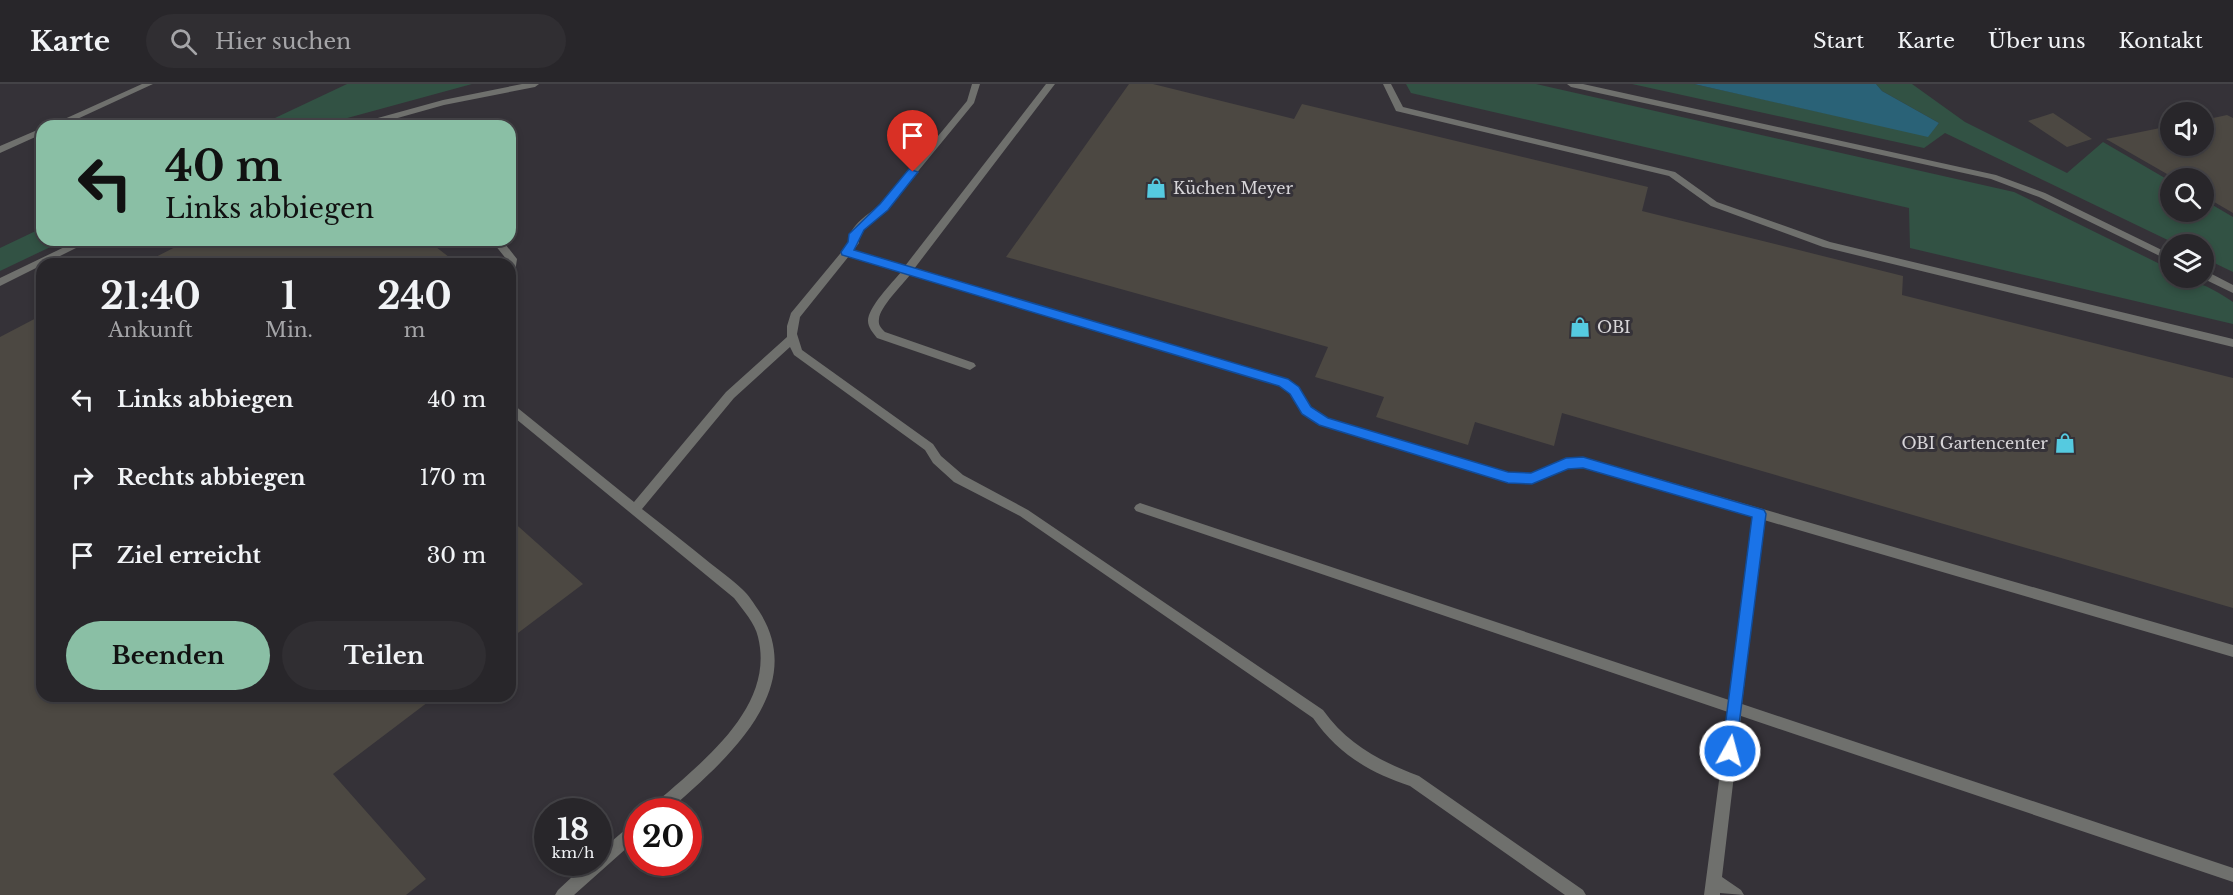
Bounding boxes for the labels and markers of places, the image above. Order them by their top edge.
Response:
pin [887,110,938,172]
shop icon: Küchen Meyer [1144,176,1168,200]
place label: Küchen Meyer [1173,178,1293,198]
shop icon: OBI [1568,315,1592,339]
place label: OBI [1597,317,1631,337]
shop icon: OBI Gartencenter [2053,431,2077,455]
place label: OBI Gartencenter [1901,433,2048,453]

